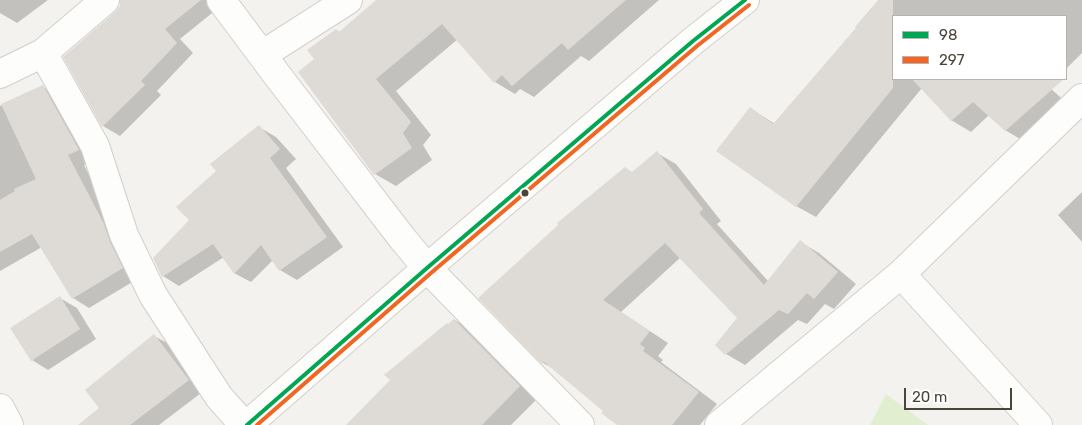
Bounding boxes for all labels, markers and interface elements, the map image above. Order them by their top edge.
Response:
legend [892,15,1067,80]
text: 98 [939,26,957,44]
text: 297 [939,51,964,69]
unlabelled marker [520,188,530,198]
scale bar [907,378,1014,410]
text: 20 m [912,388,947,406]

